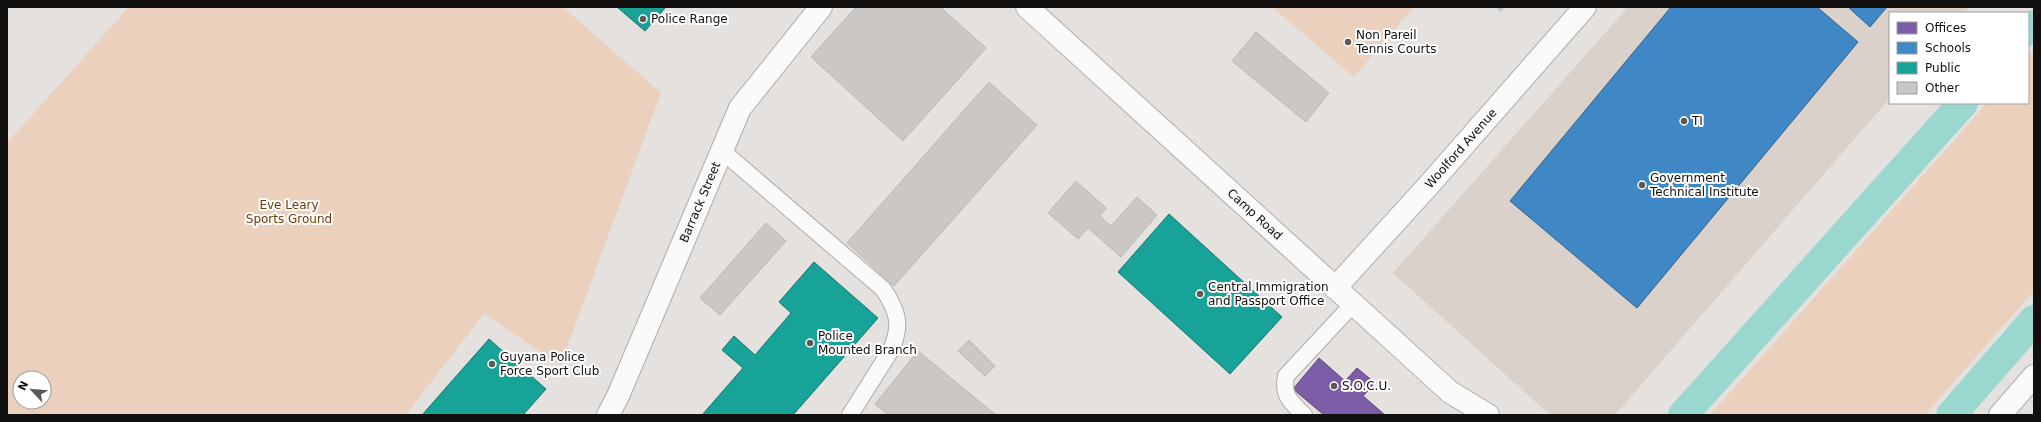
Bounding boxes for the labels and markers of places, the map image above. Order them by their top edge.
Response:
place label: Police Range [651,12,728,26]
marker: Police Range [638,14,648,24]
place label: Non Pareil Tennis Courts [1355,28,1437,56]
marker: Non Pareil Tennis Courts [1343,37,1353,47]
place label: TI [1691,114,1703,128]
marker: TI [1679,116,1689,126]
place label: Government Technical Institute [1649,171,1759,199]
marker: Government Technical Institute [1637,180,1647,190]
place label: Central Immigration and Passport Office [1208,280,1329,308]
marker: Central Immigration and Passport Office [1195,289,1205,299]
place label: Police Mounted Branch [818,329,917,357]
marker: Police Mounted Branch [805,338,815,348]
place label: Guyana Police Force Sport Club [500,350,599,378]
marker: Guyana Police Force Sport Club [487,359,497,369]
place label: S.O.C.U. [1342,379,1391,393]
marker: S.O.C.U. [1329,381,1339,391]

